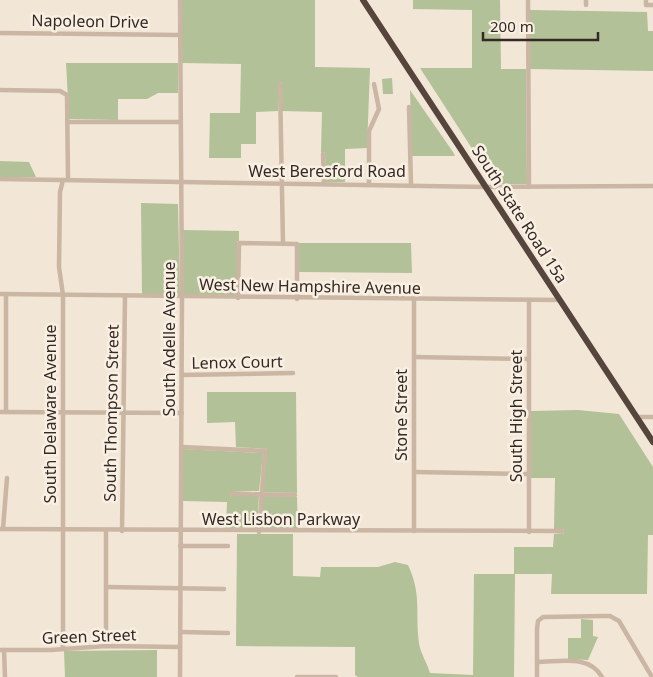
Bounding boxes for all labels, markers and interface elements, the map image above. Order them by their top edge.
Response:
street label: Napoleon Drive [31,9,149,33]
scale bar [483,10,598,42]
text: 200 m [490,16,534,36]
street label: South State Road 15a [467,141,573,287]
street label: West Beresford Road [248,160,406,182]
street label: South Adelle Avenue [158,262,180,416]
street label: West New Hampshire Avenue [199,273,421,299]
street label: South Delaware Avenue [39,324,61,504]
street label: South Thompson Street [98,324,124,502]
street label: South High Street [505,349,527,482]
street label: Lenox Court [191,350,283,374]
street label: Stone Street [390,369,412,461]
street label: West Lisbon Parkway [202,508,361,530]
street label: Green Street [41,623,137,649]

